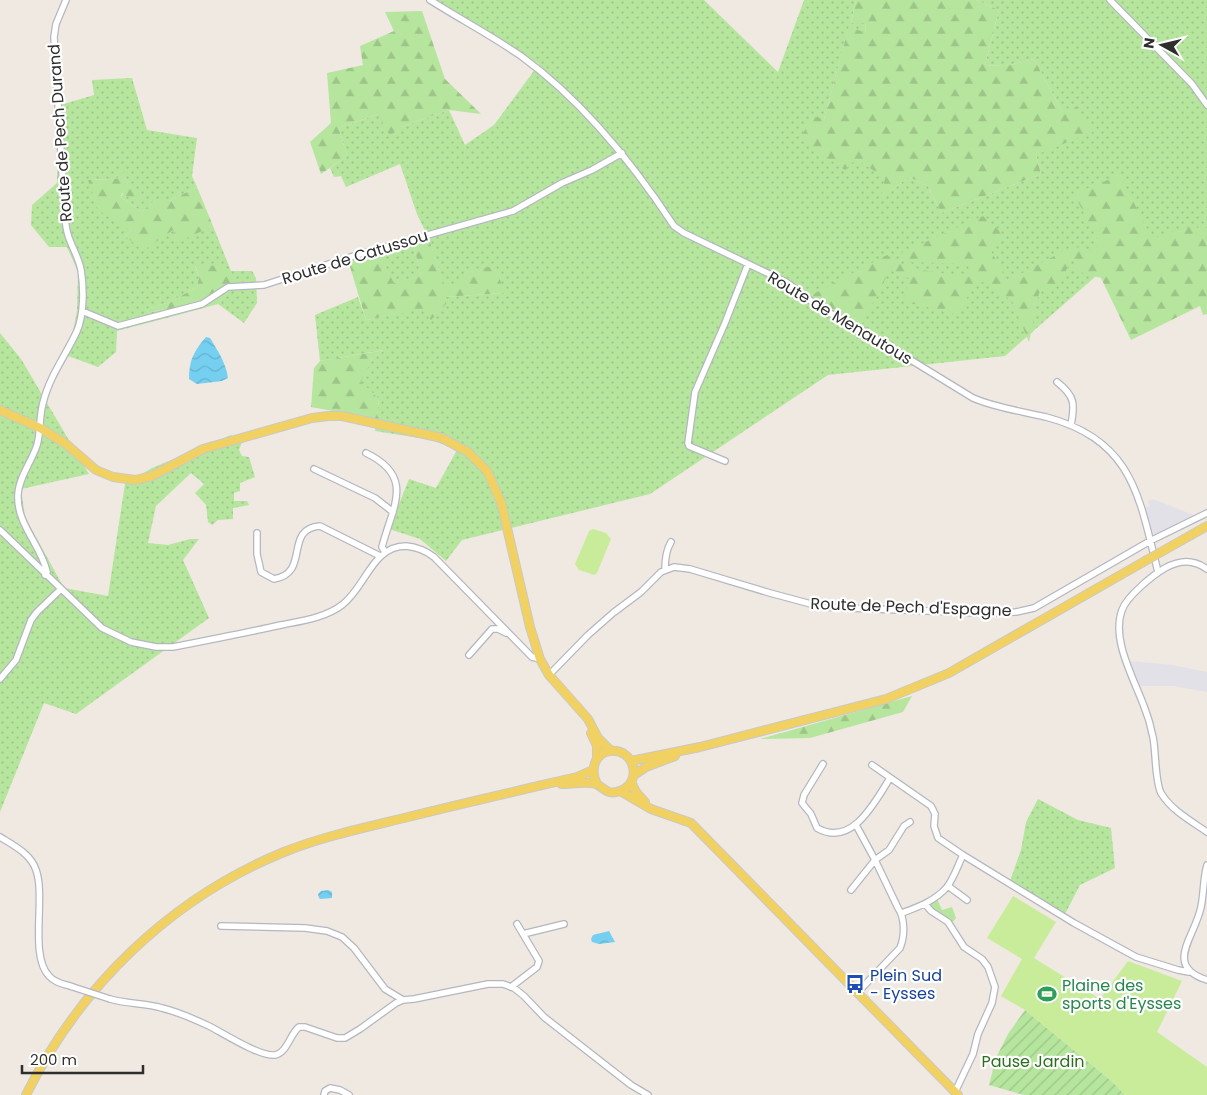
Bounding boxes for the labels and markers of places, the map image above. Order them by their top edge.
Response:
place label: Plein Sud - Eysses [870,964,942,1005]
bus stop icon: Plein Sud - Eysses [844,973,866,995]
place label: Plaine des sports d'Eysses [1062,974,1181,1015]
sports icon: Plaine des sports d'Eysses [1036,983,1058,1005]

